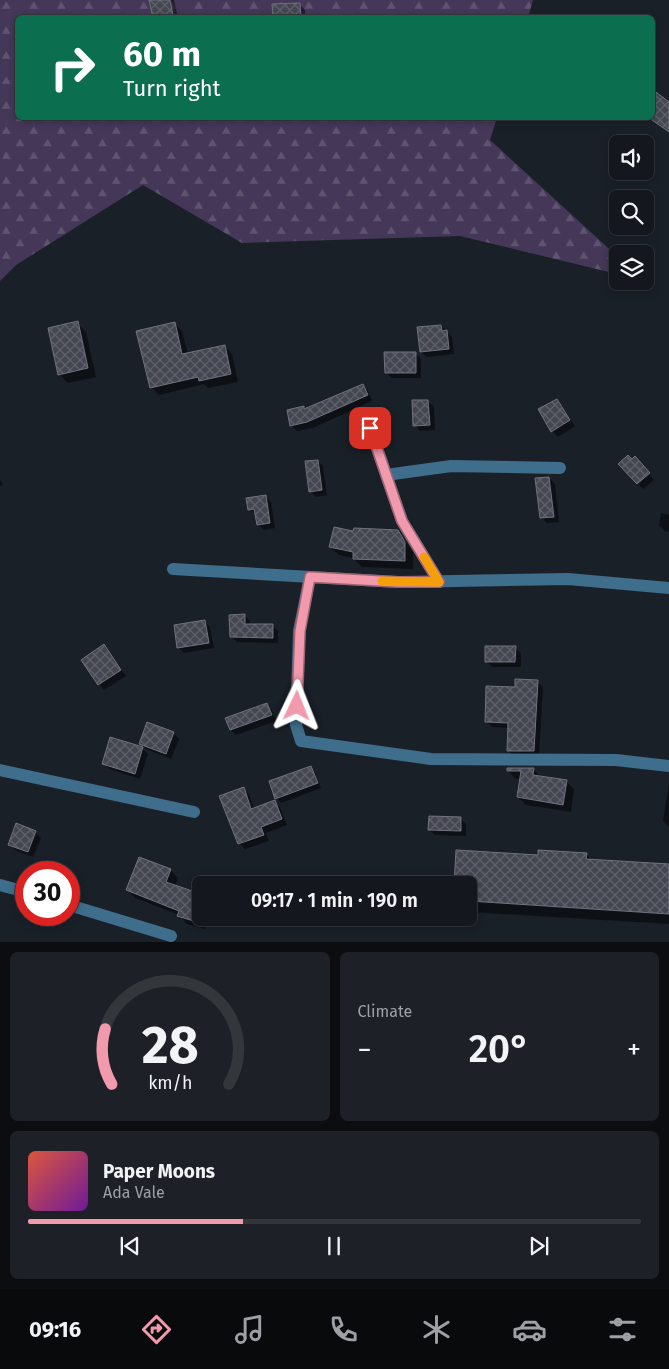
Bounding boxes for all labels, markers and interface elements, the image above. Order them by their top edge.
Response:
text: 60 m [123,33,201,75]
icon: right [40,35,105,100]
text: Turn right [123,75,220,102]
map controls [609,135,654,290]
button: sound [609,135,654,180]
button: search [609,190,654,235]
button: layers [609,245,654,290]
pin [349,407,391,449]
icon: arrive [356,414,384,442]
position arrow [270,679,322,731]
speed limit sign: 30 [15,861,80,926]
text: 09:17 · 1 min · 190 m [251,889,418,912]
text: Climate [358,1002,412,1021]
text: 28 [141,1014,198,1077]
text: 20° [469,1026,530,1072]
text: − [358,1033,372,1066]
text: + [627,1033,641,1066]
text: km/h [148,1072,192,1094]
text: Paper Moons [103,1160,215,1183]
text: Ada Vale [103,1183,165,1202]
icon: previous [116,1232,144,1260]
icon: pause [320,1232,348,1260]
icon: next [525,1232,553,1260]
icon: directions [139,1312,174,1347]
icon: music [232,1312,267,1347]
icon: phone [326,1312,361,1347]
icon: climate [419,1312,454,1347]
icon: car [512,1312,547,1347]
icon: filters [605,1312,640,1347]
text: 09:16 [29,1316,81,1343]

